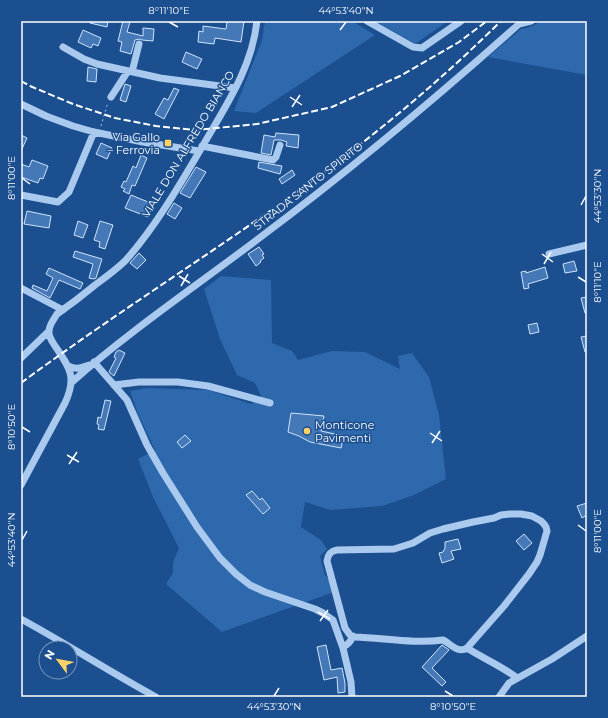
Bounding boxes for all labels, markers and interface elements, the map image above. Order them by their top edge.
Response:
text: 8°11'10"E [148,4,190,17]
text: 44°53'40"N [318,4,374,17]
street label: VIALE DON ALFREDO BIANCO [139,68,237,220]
place label: Via Gallo – Ferrovia [107,130,160,157]
marker: Via Gallo – Ferrovia [163,138,173,148]
street label: STRADA SANTO SPIRITO [250,139,366,233]
text: 8°11'00"E [5,156,18,200]
text: 44°53'30"N [591,169,604,223]
text: 8°11'10"E [591,261,604,303]
text: 8°10'50"E [5,404,18,450]
place label: Monticone Pavimenti [315,418,375,445]
marker: Monticone Pavimenti [302,426,312,436]
text: 8°11'00"E [591,509,604,553]
text: 44°53'40"N [5,512,18,568]
north arrow [38,640,78,680]
text: N [41,647,58,662]
text: 44°53'30"N [247,700,301,713]
text: 8°10'50"E [430,700,476,713]

